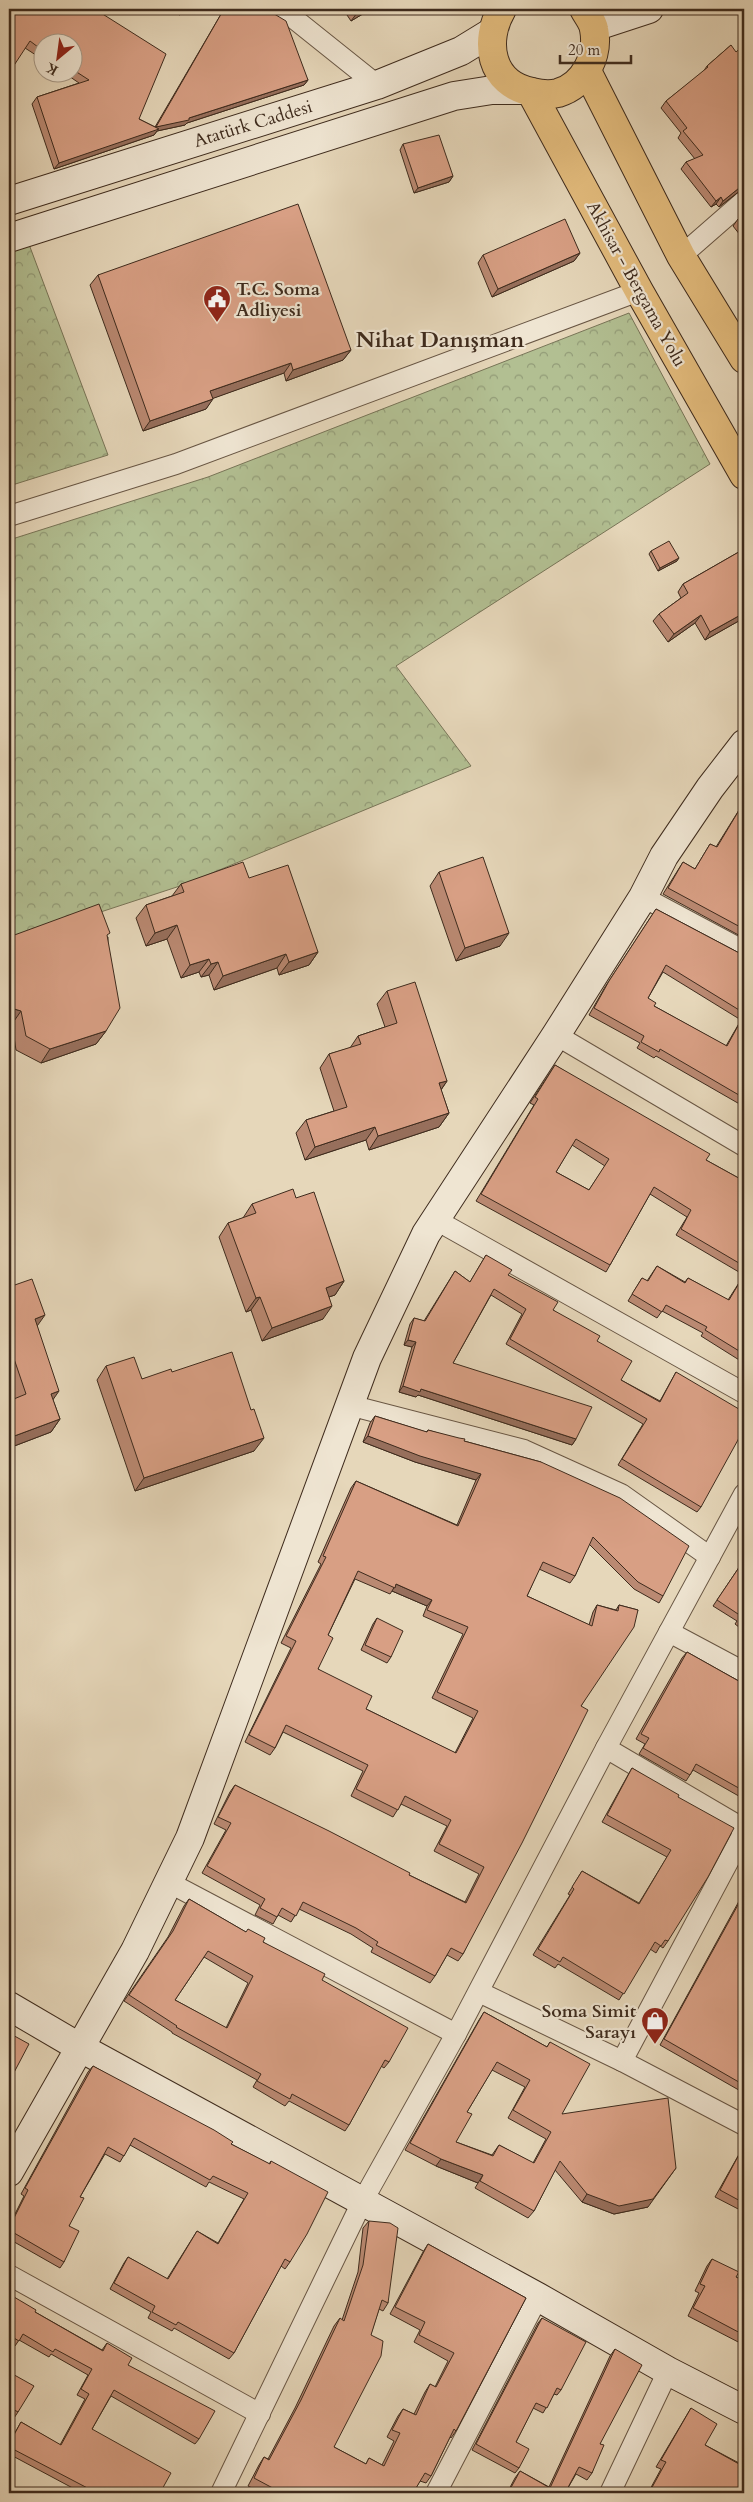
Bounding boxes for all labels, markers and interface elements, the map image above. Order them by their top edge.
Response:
north arrow [32,32,82,82]
scale bar [560,32,632,64]
text: 20 m [568,40,600,60]
text: K [42,58,62,80]
street label: Atatürk Caddesi [191,94,315,154]
street label: Akhisar - Bergama Yolu [580,197,692,371]
place label: T.C. Soma Adliyesi [236,277,320,323]
public building icon: T.C. Soma Adliyesi [202,284,232,323]
district label: Nihat Danışman [356,325,524,355]
place label: Soma Simit Sarayı [542,1999,637,2045]
shop icon: Soma Simit Sarayı [640,2006,670,2045]

